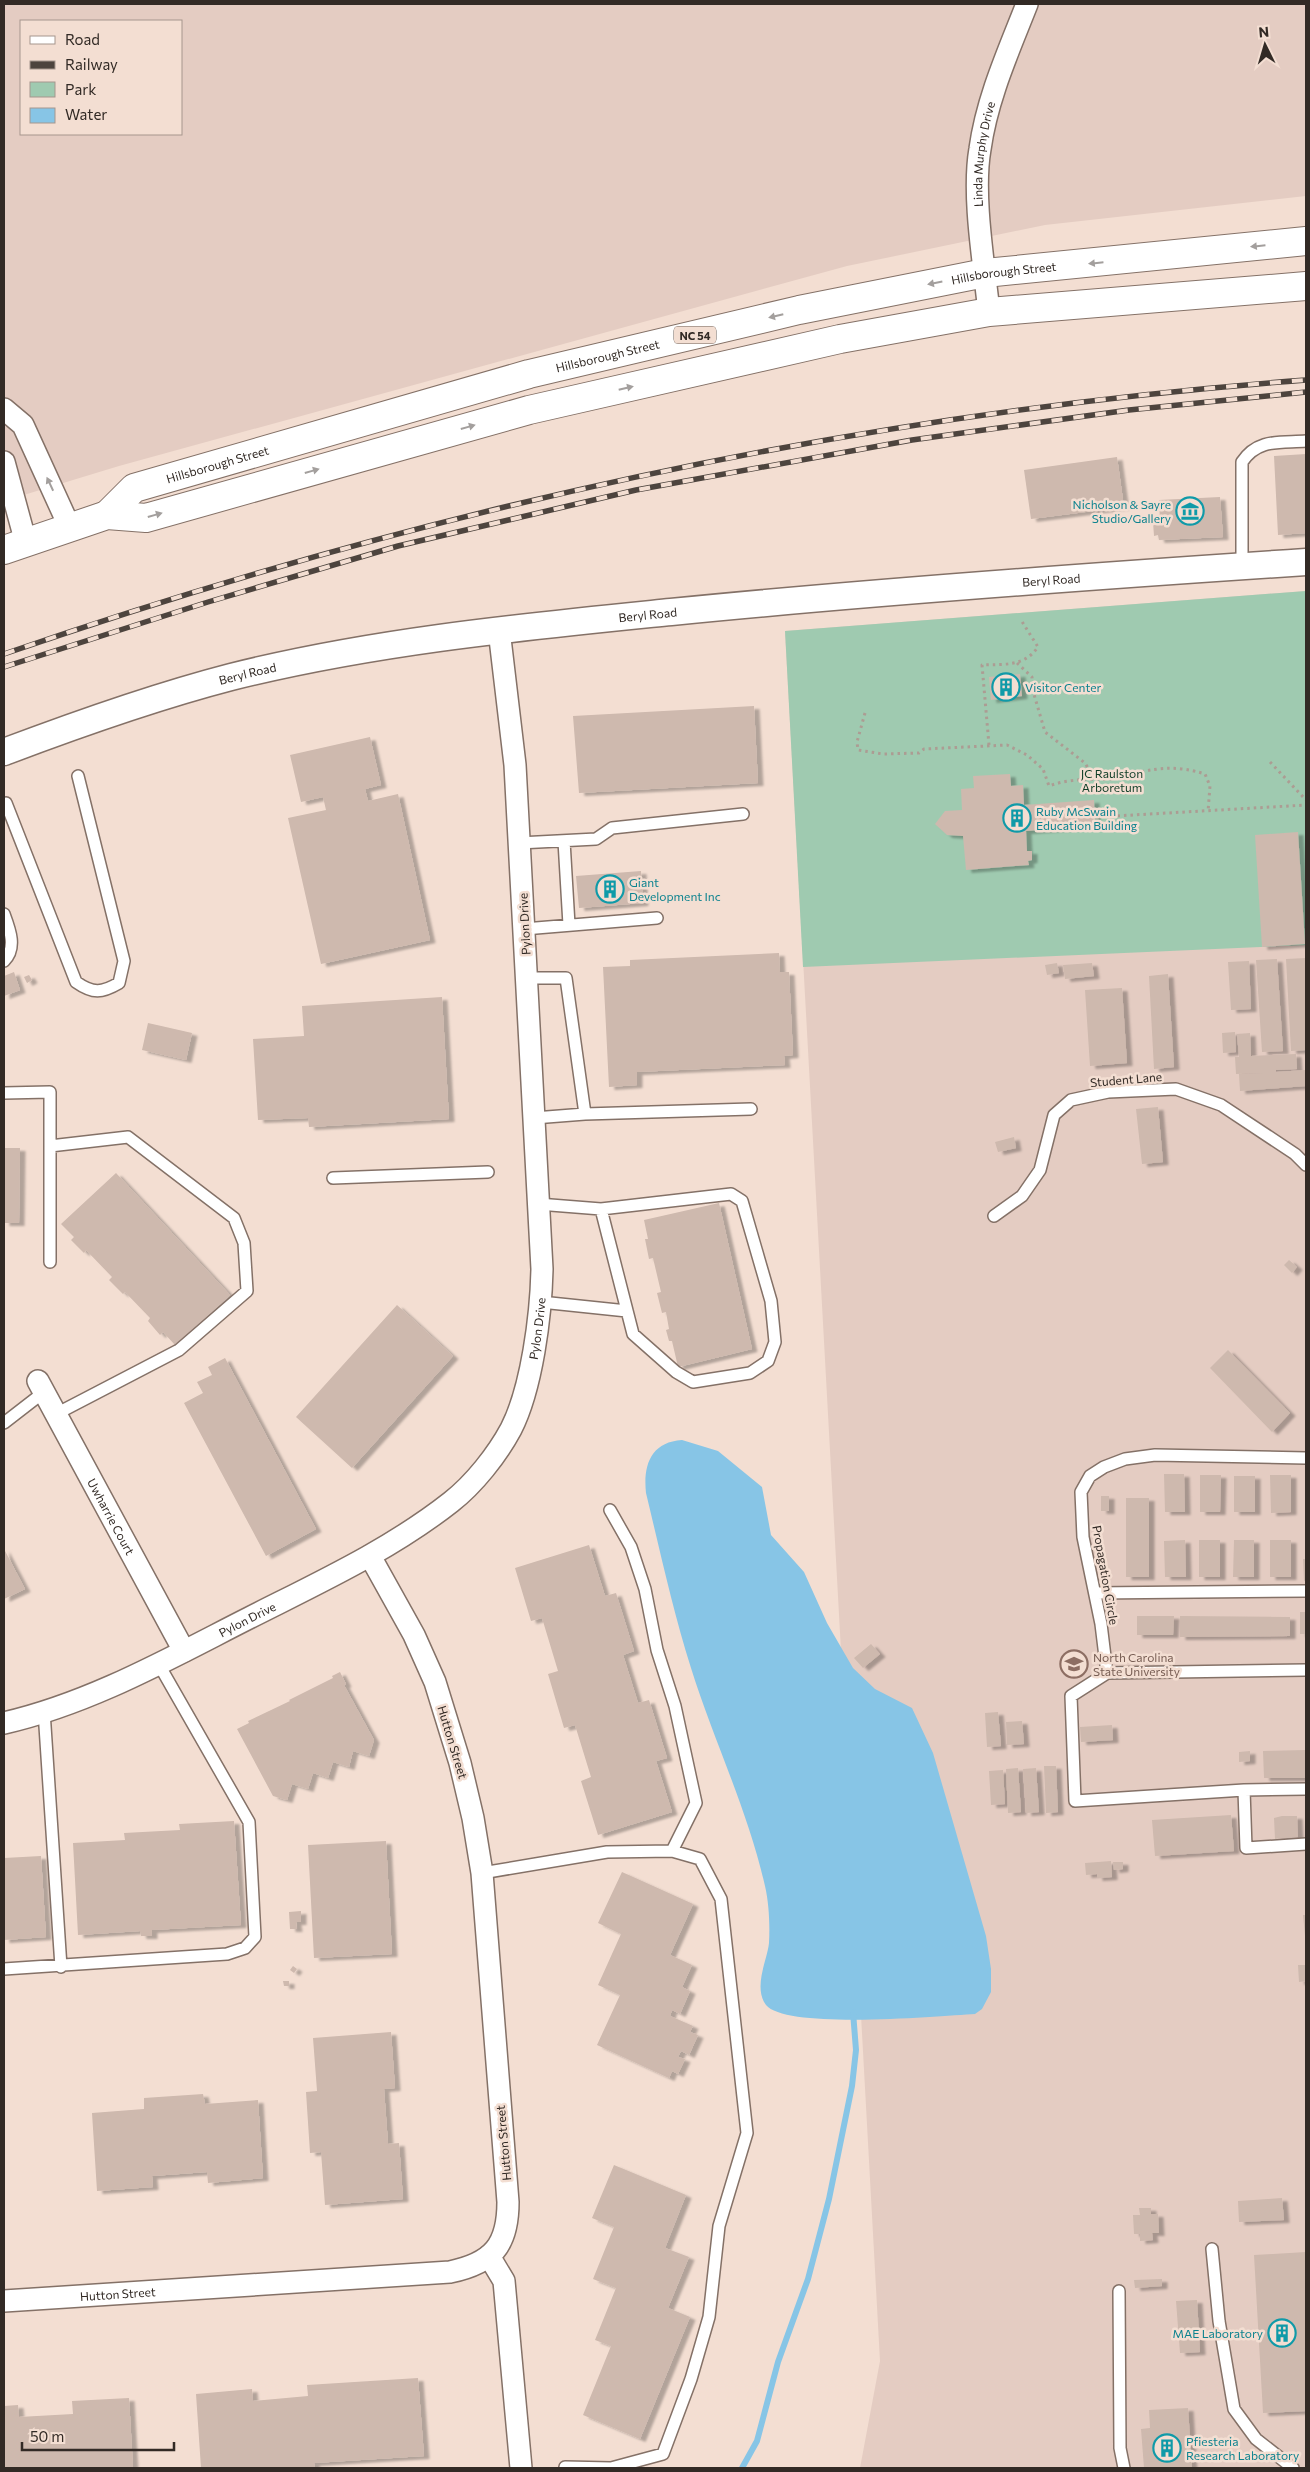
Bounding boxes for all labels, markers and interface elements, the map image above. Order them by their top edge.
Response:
legend [20,20,182,135]
north arrow [1240,20,1290,70]
text: N [1258,23,1270,40]
text: Road [65,30,100,48]
text: Railway [65,55,118,73]
text: Park [65,80,96,98]
street label: Linda Murphy Drive [970,100,997,207]
text: Water [65,105,107,123]
one-way arrow [1249,242,1265,250]
street label: Hillsborough Street [950,259,1057,287]
one-way arrow [1088,259,1104,267]
one-way arrow [927,279,943,287]
one-way arrow [768,312,783,320]
road number: NC 54 [674,326,716,344]
street label: Hillsborough Street [554,336,661,374]
one-way arrow [618,384,633,392]
one-way arrow [461,423,476,431]
street label: Hillsborough Street [164,442,270,485]
one-way arrow [304,467,319,475]
one-way arrow [45,477,53,491]
museum icon: Nicholson & Sayre Studio/Gallery [1175,496,1205,526]
place label: Nicholson & Sayre Studio/Gallery [1073,497,1171,525]
one-way arrow [148,511,163,519]
street label: Beryl Road [1022,571,1081,589]
street label: Beryl Road [618,604,678,624]
street label: Beryl Road [217,660,277,687]
building icon: Visitor Center [991,672,1021,702]
place label: Visitor Center [1025,680,1102,694]
park label: JC Raulston Arboretum [1081,766,1143,794]
building icon: Ruby McSwain Education Building [1002,803,1032,833]
place label: Ruby McSwain Education Building [1036,804,1138,832]
building icon: Giant Development Inc [595,874,625,904]
place label: Giant Development Inc [629,875,721,903]
street label: Pylon Drive [515,893,533,955]
street label: Student Lane [1089,1069,1163,1089]
street label: Pylon Drive [526,1297,548,1361]
street label: Uwharrie Court [85,1476,138,1557]
street label: Propagation Circle [1090,1524,1122,1626]
street label: Pylon Drive [216,1599,278,1639]
school or university icon: North Carolina State University [1059,1649,1089,1679]
place label: North Carolina State University [1093,1650,1180,1678]
street label: Hutton Street [435,1704,471,1780]
street label: Hutton Street [493,2105,513,2181]
street label: Hutton Street [79,2284,156,2303]
building icon: MAE Laboratory [1267,2318,1297,2348]
place label: MAE Laboratory [1172,2326,1263,2340]
scale bar [22,2420,175,2452]
text: 50 m [30,2427,64,2445]
building icon: Pfiesteria Research Laboratory [1152,2433,1182,2463]
place label: Pfiesteria Research Laboratory [1186,2434,1299,2462]

